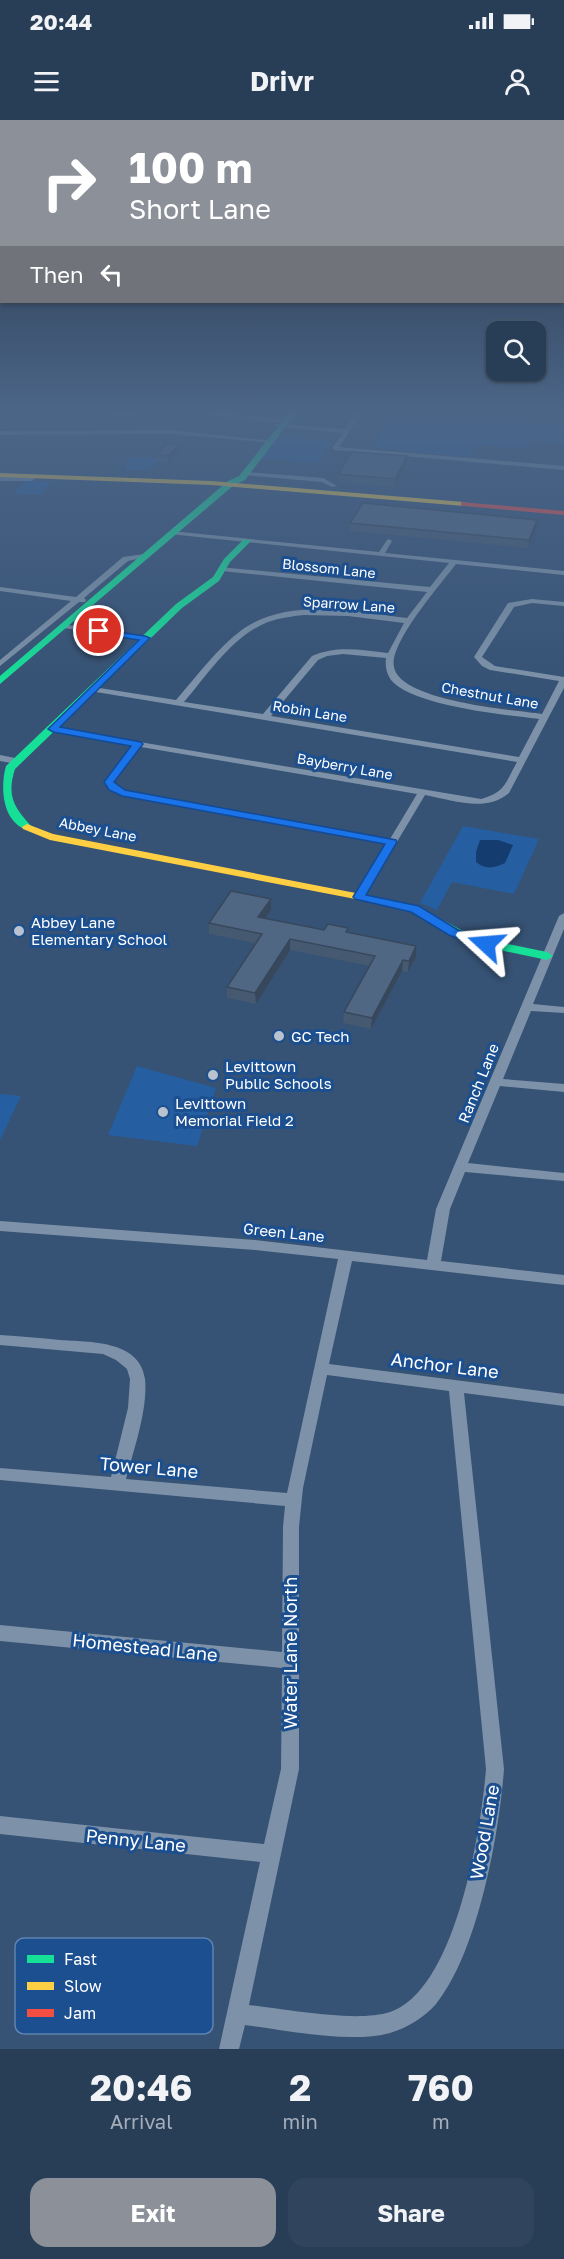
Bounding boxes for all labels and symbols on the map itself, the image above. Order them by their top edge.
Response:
street label: Blossom Lane [281,555,377,581]
street label: Sparrow Lane [302,592,396,616]
pin [73,605,124,656]
street label: Chestnut Lane [440,678,540,712]
street label: Robin Lane [272,697,348,725]
street label: Bayberry Lane [296,749,394,783]
street label: Abbey Lane [58,813,138,845]
position arrow [454,912,518,976]
place label: Abbey Lane Elementary School [31,913,167,948]
marker: Abbey Lane Elementary School [12,924,26,938]
place label: GC Tech [291,1027,350,1045]
marker: GC Tech [272,1029,286,1043]
street label: Ranch Lane [454,1040,502,1125]
place label: Levittown Public Schools [225,1057,332,1092]
marker: Levittown Public Schools [206,1068,220,1082]
place label: Levittown Memorial Field 2 [175,1094,294,1129]
marker: Levittown Memorial Field 2 [156,1105,170,1119]
street label: Green Lane [242,1219,326,1245]
street label: Anchor Lane [390,1347,500,1383]
street label: Tower Lane [99,1452,199,1482]
street label: Water Lane North [279,1577,301,1729]
street label: Homestead Lane [71,1628,219,1666]
street label: Wood Lane [465,1783,503,1881]
street label: Penny Lane [85,1824,187,1856]
legend [15,1938,213,2034]
text: Fast [64,1949,97,1969]
text: Slow [64,1976,102,1996]
text: Jam [64,2003,96,2023]

